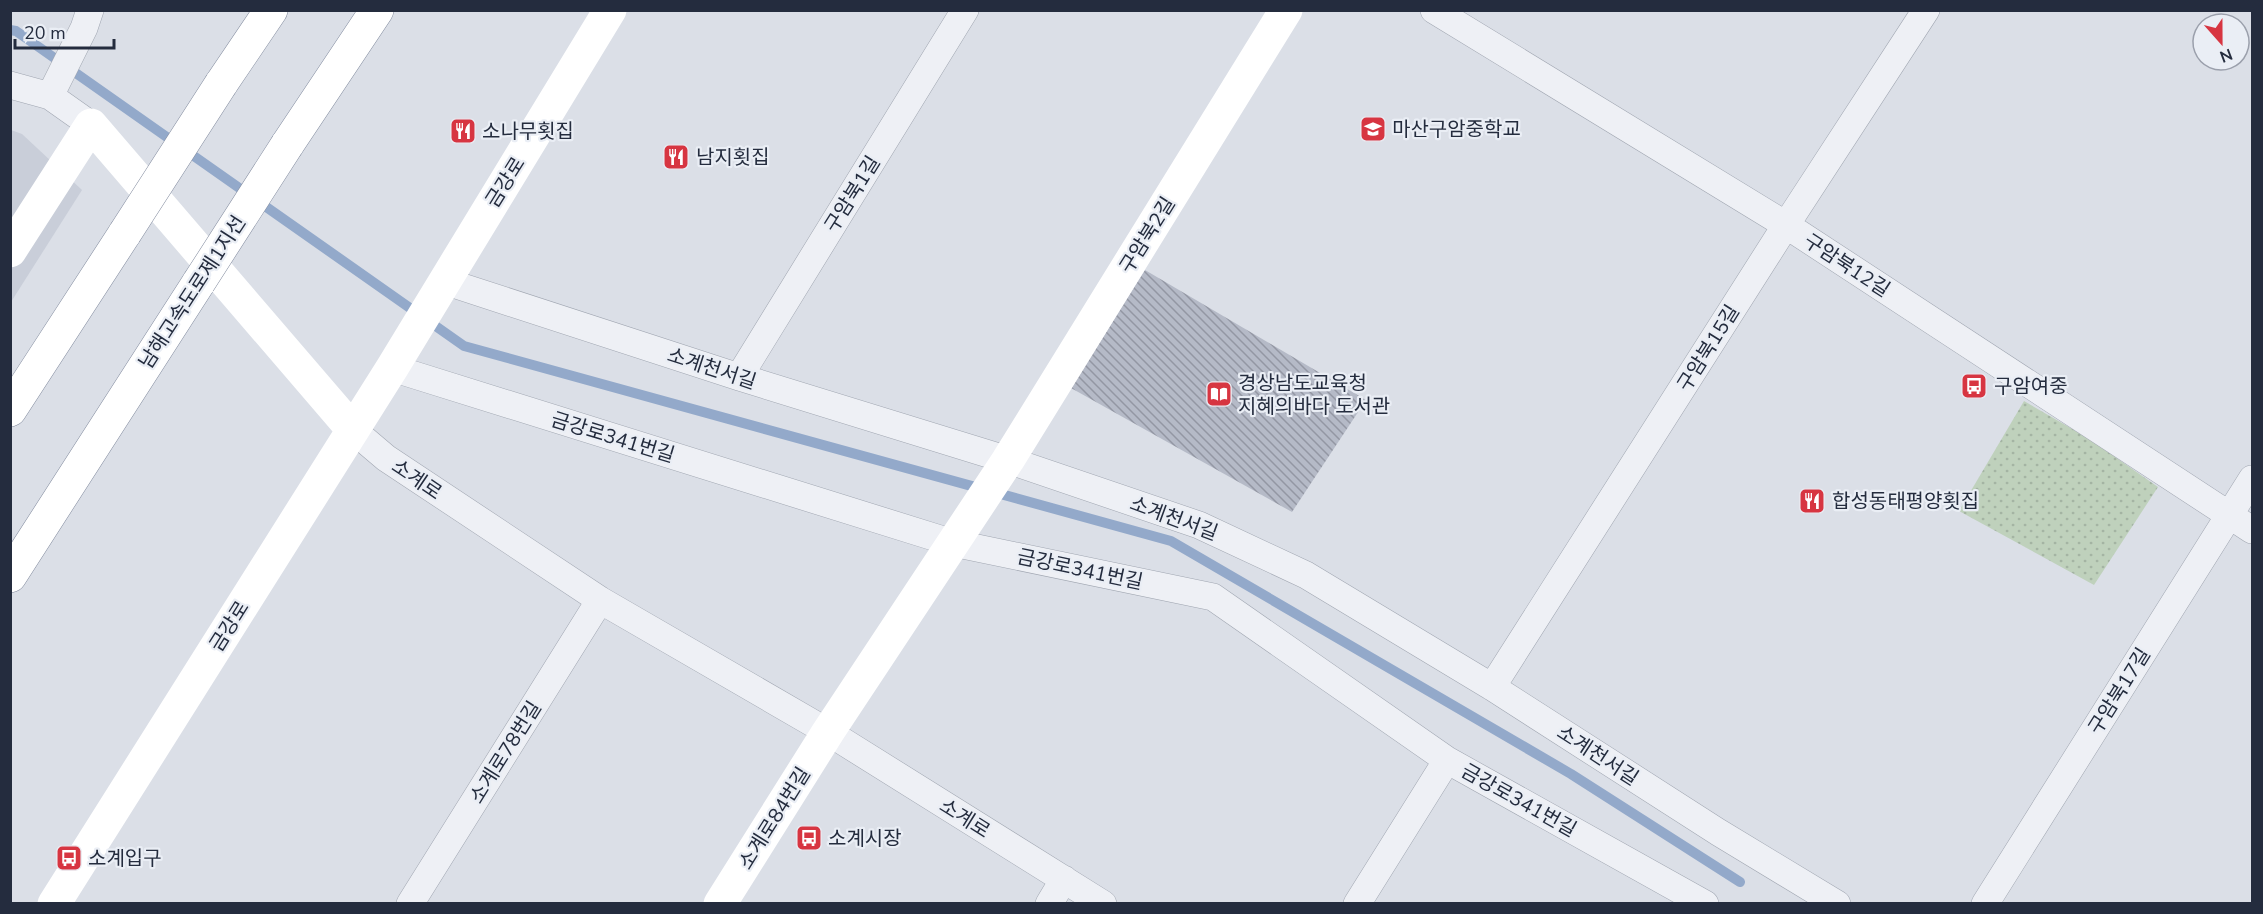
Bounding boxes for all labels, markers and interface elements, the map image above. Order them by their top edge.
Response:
scale bar [15,12,114,50]
north arrow [2191,12,2251,72]
text: 20 m [24,21,66,45]
text: N [2216,43,2236,67]
school or university icon: 마산구암중학교 [1358,114,1388,144]
restaurant icon: 소나무횟집 [448,116,478,146]
place label: 마산구암중학교 [1392,116,1521,143]
place label: 소나무횟집 [482,118,574,145]
restaurant icon: 남지횟집 [661,142,691,172]
place label: 남지횟집 [696,144,770,171]
street label: 구암북1길 [818,151,887,238]
street label: 금강로 [479,152,531,213]
street label: 구암북2길 [1113,192,1182,279]
street label: 남해고속도로제1지선 [133,210,252,374]
street label: 구암북12길 [1798,228,1895,303]
street label: 구암북15길 [1671,300,1746,397]
street label: 소계천서길 [664,341,760,396]
place label: 경상남도교육청 지혜의바다 도서관 [1238,370,1390,420]
bus stop icon: 구암여중 [1959,371,1989,401]
place label: 구암여중 [1994,373,2068,400]
library icon: 경상남도교육청 지혜의바다 도서관 [1204,379,1234,409]
street label: 금강로341번길 [548,406,678,469]
street label: 소계로 [386,453,447,506]
restaurant icon: 합성동태평양횟집 [1797,486,1827,516]
place label: 합성동태평양횟집 [1832,488,1979,515]
street label: 소계천서길 [1126,490,1222,547]
street label: 금강로341번길 [1014,543,1145,596]
street label: 금강로 [203,596,255,657]
street label: 구암북17길 [2082,643,2157,740]
street label: 소계로78번길 [463,696,548,809]
street label: 소계천서길 [1552,719,1644,792]
street label: 금강로341번길 [1456,758,1581,843]
street label: 소계로84번길 [732,762,817,875]
street label: 소계로 [934,792,995,844]
bus stop icon: 소계시장 [794,823,824,853]
place label: 소계시장 [828,825,902,852]
bus stop icon: 소계입구 [54,843,84,873]
place label: 소계입구 [88,845,162,872]

